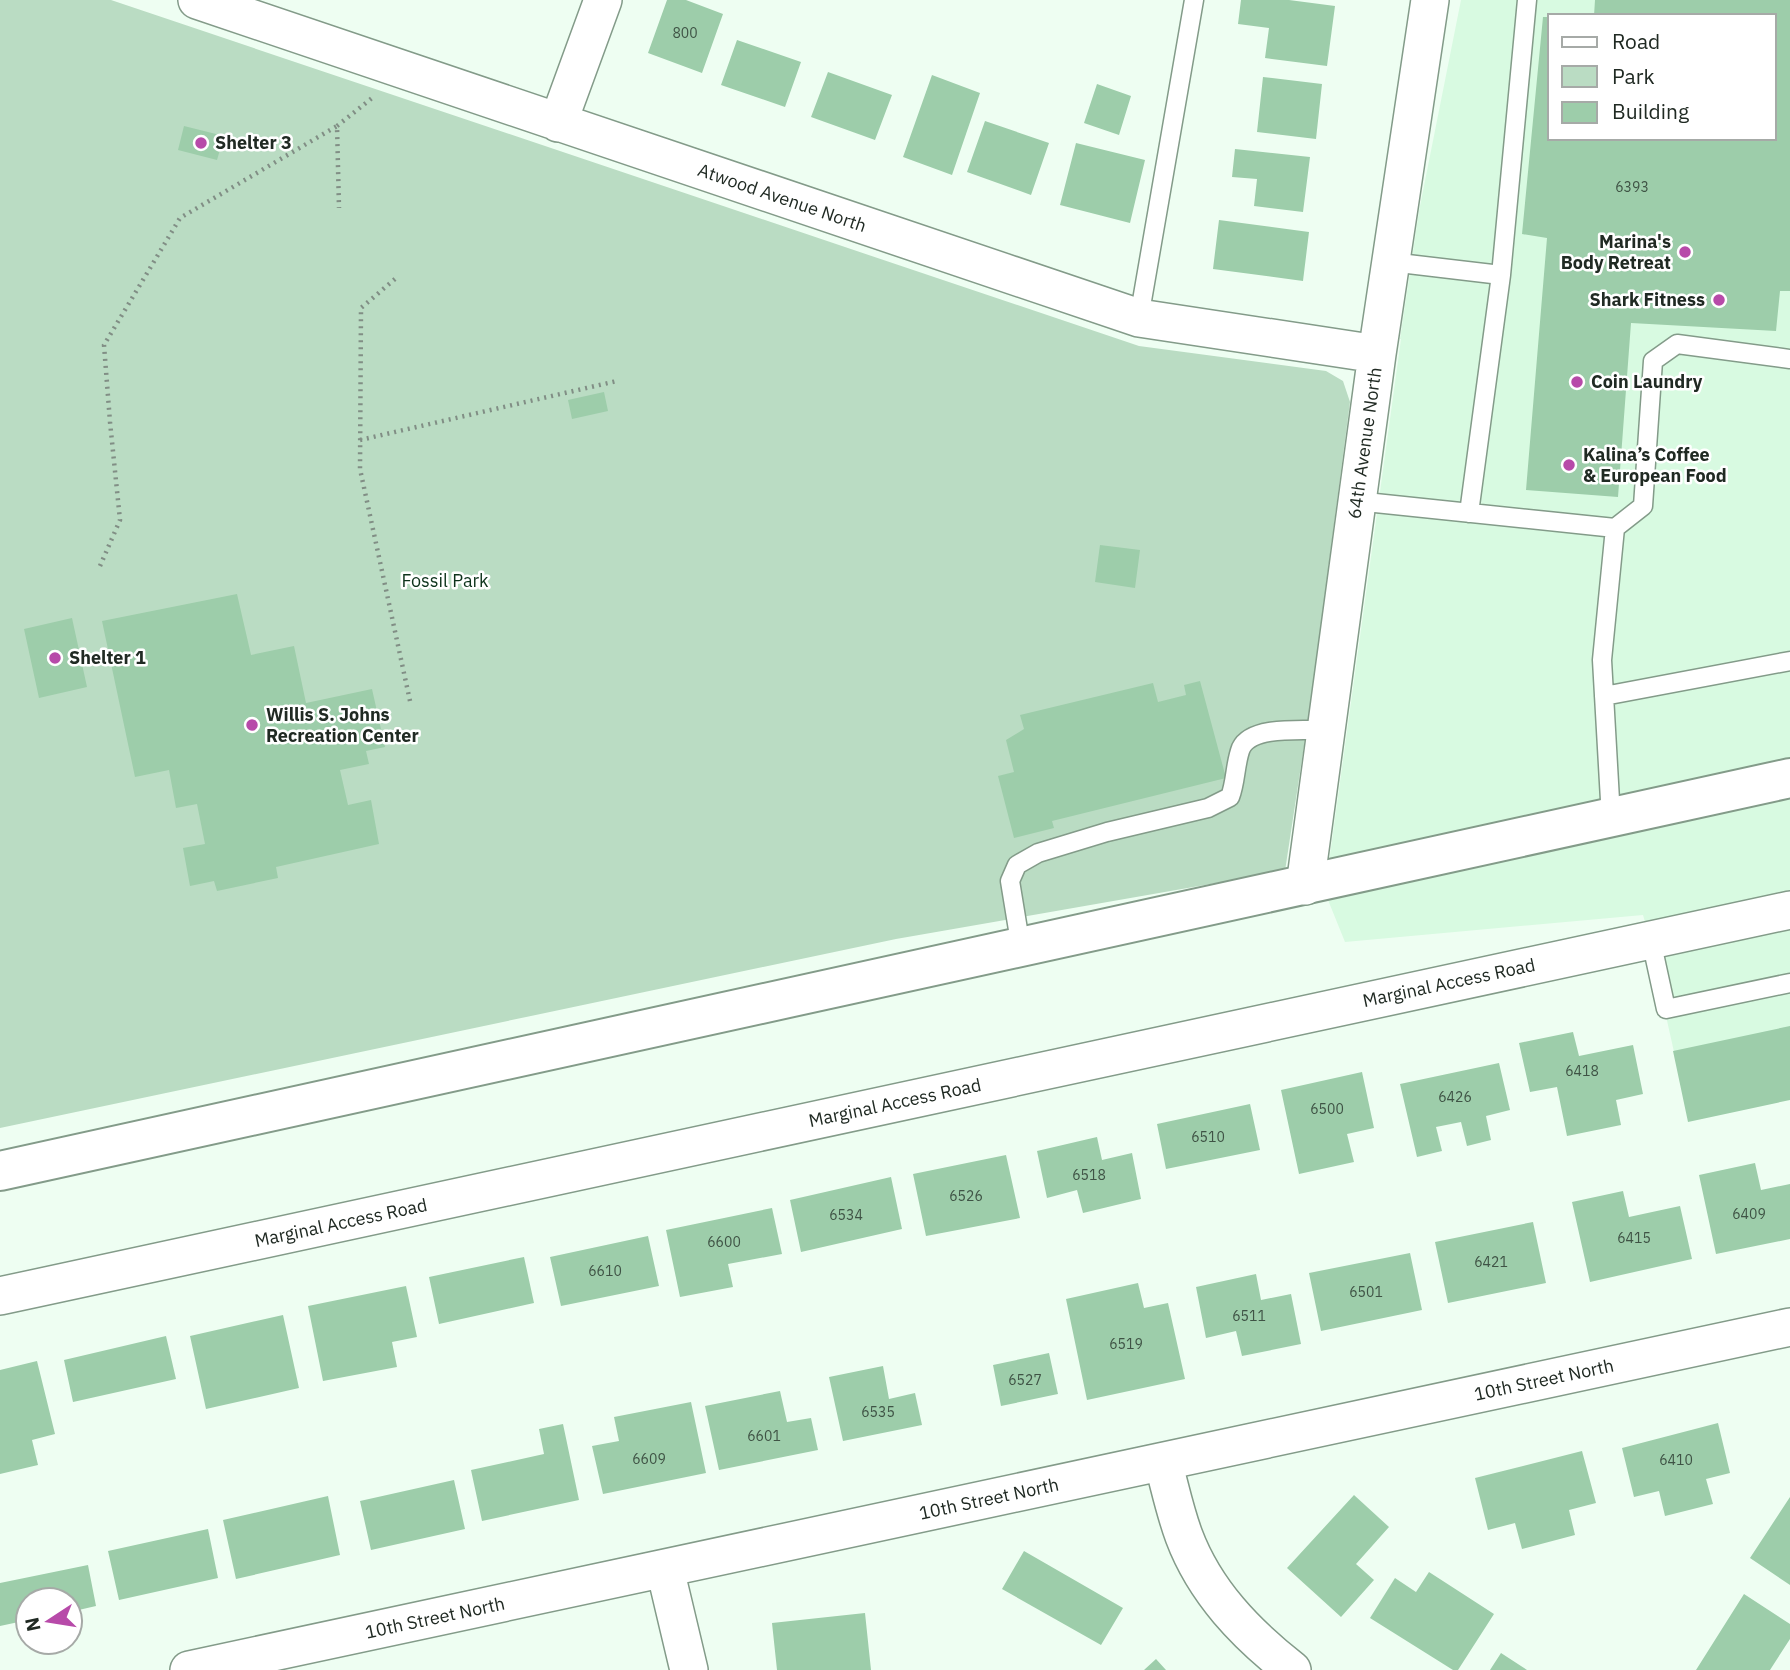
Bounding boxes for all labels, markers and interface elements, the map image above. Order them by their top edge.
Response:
legend [1548,14,1776,140]
house number: 800 [672,24,698,42]
text: Road [1612,27,1660,55]
text: Park [1612,62,1655,90]
text: Building [1612,97,1689,125]
place label: Shelter 3 [215,131,292,154]
marker: Shelter 3 [193,135,209,151]
street label: Atwood Avenue North [695,158,869,237]
house number: 6393 [1615,178,1649,196]
place label: Marina's Body Retreat [1561,230,1671,274]
marker: Marina's Body Retreat [1677,244,1693,260]
place label: Shark Fitness [1589,288,1705,311]
marker: Shark Fitness [1711,292,1727,308]
street label: 64th Avenue North [1342,366,1387,520]
place label: Coin Laundry [1591,370,1703,393]
marker: Coin Laundry [1569,374,1585,390]
place label: Kalina’s Coffee & European Food [1583,443,1727,487]
marker: Kalina’s Coffee & European Food [1561,457,1577,473]
park label: Fossil Park [401,569,489,592]
place label: Shelter 1 [69,646,146,669]
marker: Shelter 1 [47,650,63,666]
place label: Willis S. Johns Recreation Center [266,703,419,747]
marker: Willis S. Johns Recreation Center [244,717,260,733]
street label: Marginal Access Road [1361,953,1537,1012]
house number: 6418 [1565,1062,1599,1080]
street label: Marginal Access Road [807,1073,983,1132]
house number: 6426 [1438,1088,1472,1106]
house number: 6500 [1310,1100,1344,1118]
house number: 6510 [1191,1128,1225,1146]
house number: 6518 [1072,1166,1106,1184]
house number: 6526 [949,1187,983,1205]
street label: Marginal Access Road [253,1193,429,1252]
house number: 6409 [1732,1205,1766,1223]
house number: 6534 [829,1206,863,1224]
house number: 6415 [1617,1229,1651,1247]
house number: 6600 [707,1233,741,1251]
house number: 6421 [1474,1253,1508,1271]
house number: 6610 [588,1262,622,1280]
house number: 6501 [1349,1283,1383,1301]
house number: 6511 [1232,1307,1266,1325]
house number: 6519 [1109,1335,1143,1353]
street label: 10th Street North [1472,1353,1616,1406]
house number: 6527 [1008,1371,1042,1389]
house number: 6535 [861,1403,895,1421]
house number: 6601 [747,1427,781,1445]
house number: 6609 [632,1450,666,1468]
house number: 6410 [1659,1451,1693,1469]
street label: 10th Street North [917,1472,1061,1525]
north arrow [14,1586,84,1656]
street label: 10th Street North [363,1591,507,1644]
text: N [19,1615,46,1634]

